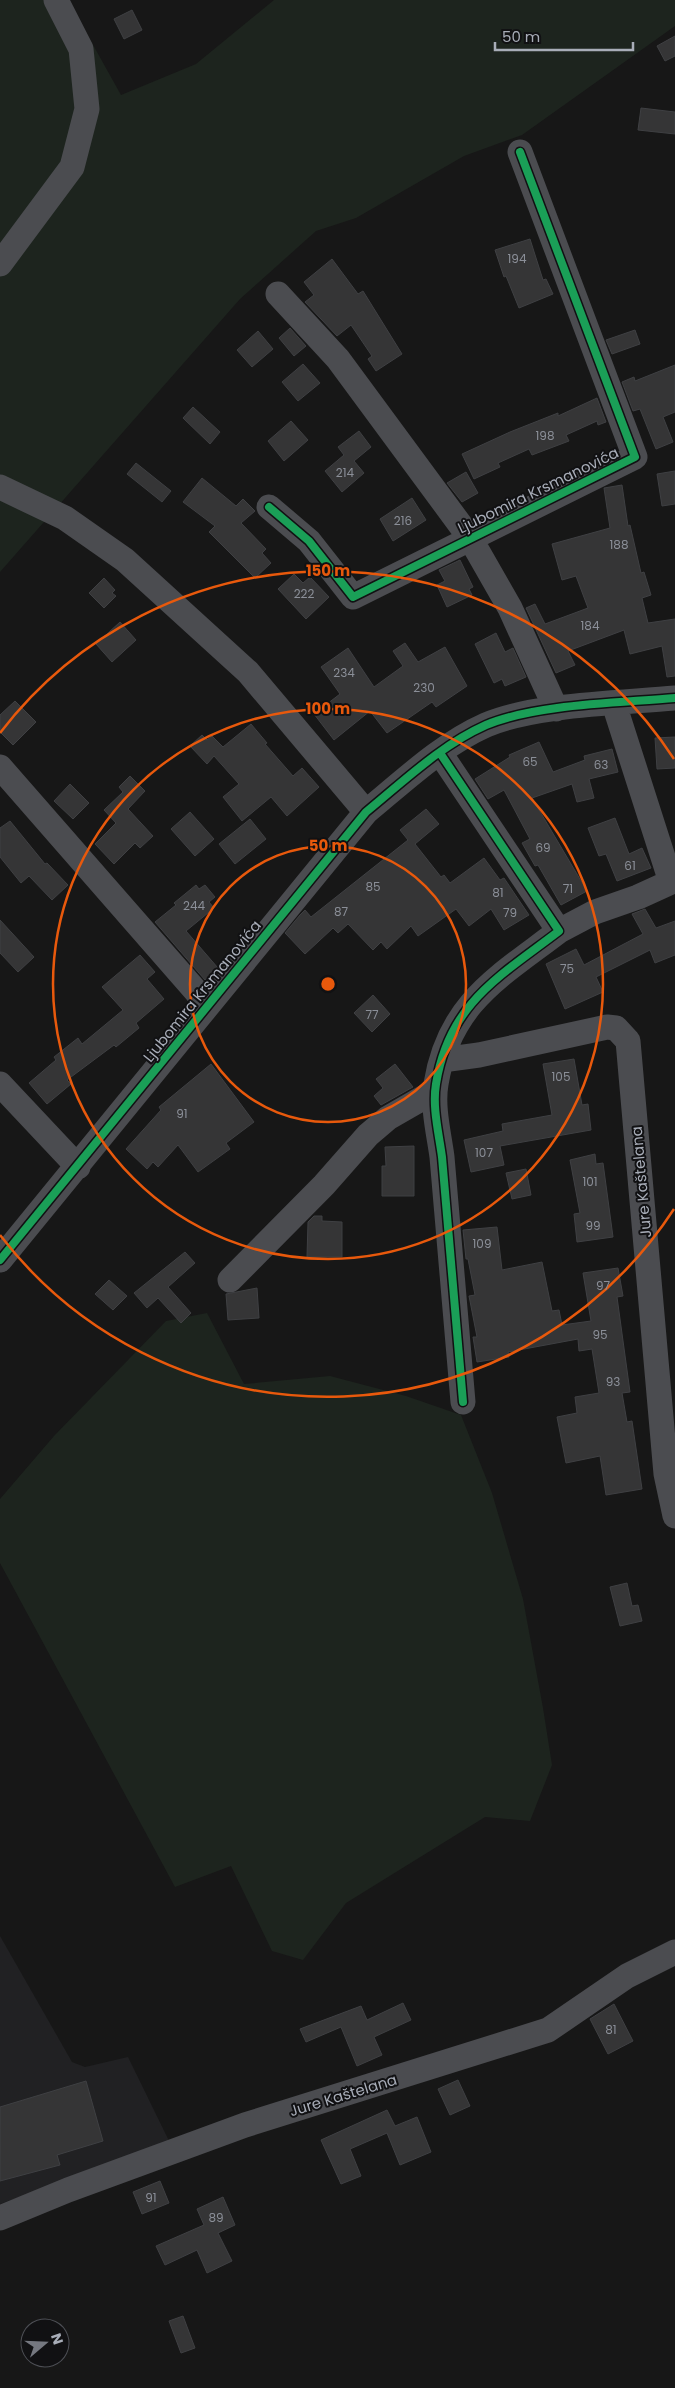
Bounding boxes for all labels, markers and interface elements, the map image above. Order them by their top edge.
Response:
scale bar [495,20,632,52]
text: 50 m [502,26,540,47]
house number: 194 [508,250,527,267]
house number: 198 [536,427,554,444]
street label: Ljubomira Krsmanovića [454,442,622,538]
house number: 214 [336,464,355,481]
house number: 216 [394,512,412,529]
house number: 188 [610,536,628,553]
text: 150 m [306,560,350,581]
house number: 222 [294,585,314,602]
house number: 184 [581,617,600,634]
house number: 234 [333,664,355,681]
house number: 230 [413,679,435,696]
text: 100 m [306,698,350,719]
house number: 65 [522,753,538,770]
house number: 63 [594,756,608,773]
text: 50 m [309,835,347,856]
house number: 69 [535,839,551,856]
house number: 61 [624,857,636,874]
house number: 85 [365,878,381,895]
house number: 71 [563,880,573,897]
house number: 81 [492,884,504,901]
house number: 244 [183,897,205,914]
house number: 87 [334,903,349,920]
house number: 79 [503,904,517,921]
street label: Ljubomira Krsmanovića [138,916,266,1066]
house number: 75 [560,960,574,977]
centre of rings [319,975,337,993]
house number: 77 [365,1006,379,1023]
house number: 105 [552,1068,570,1085]
house number: 91 [176,1105,188,1122]
street label: Jure Kaštelana [626,1125,656,1239]
house number: 107 [475,1144,493,1161]
house number: 101 [582,1173,598,1190]
house number: 99 [585,1217,601,1234]
house number: 109 [473,1235,491,1252]
house number: 97 [596,1277,610,1294]
house number: 95 [592,1326,608,1343]
house number: 93 [606,1373,620,1390]
house number: 81 [605,2021,617,2038]
street label: Jure Kaštelana [286,2069,400,2121]
house number: 91 [145,2189,157,2206]
house number: 89 [208,2209,224,2226]
north arrow [20,2318,70,2368]
text: N [46,2331,68,2347]

